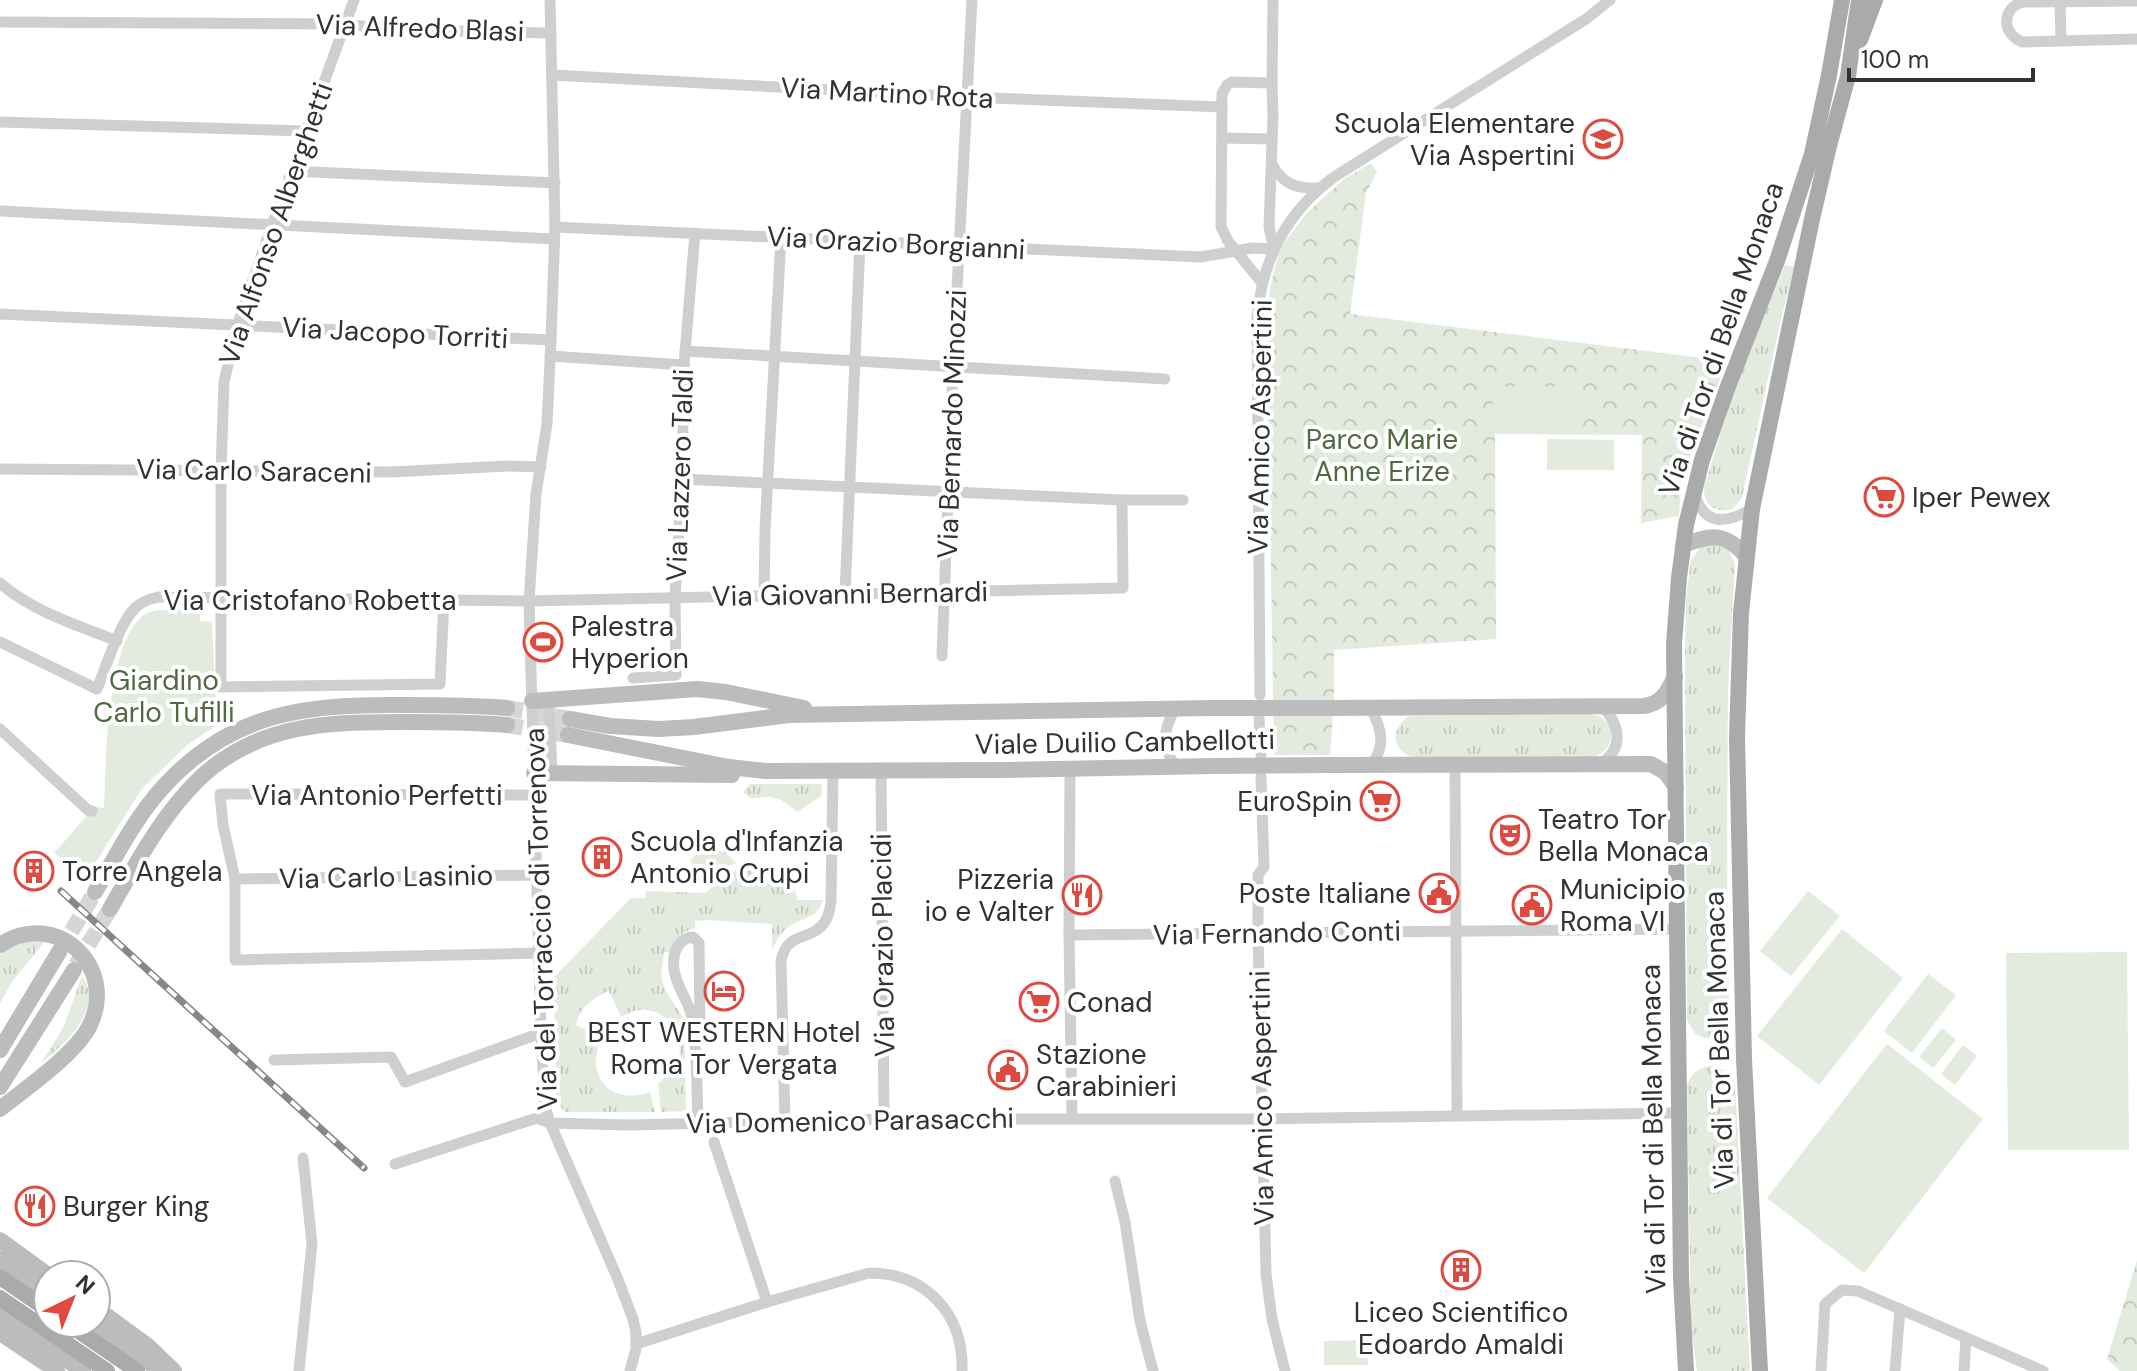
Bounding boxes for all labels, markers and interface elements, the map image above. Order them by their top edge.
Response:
street label: Via Alfredo Blasi [315,6,525,50]
scale bar [1849,32,2033,82]
text: 100 m [1861,44,1929,75]
street label: Via Martino Rota [780,69,994,117]
street label: Via Alfonso Alberghetti [210,78,342,370]
place label: Scuola Elementare Via Aspertini [1334,105,1575,174]
school or university icon: Scuola Elementare Via Aspertini [1582,118,1624,160]
street label: Via di Tor di Bella Monaca [1650,177,1792,501]
street label: Via Orazio Borgianni [766,218,1026,268]
street label: Via Bernardo Minozzi [929,289,975,559]
street label: Via Amico Aspertini [1239,299,1281,555]
street label: Via Jacopo Torriti [281,309,509,357]
street label: Via Lazzero Taldi [658,368,702,582]
park label: Parco Marie Anne Erize [1306,421,1458,490]
street label: Via Carlo Saraceni [136,450,372,492]
supermarket icon: Iper Pewex [1863,476,1905,518]
place label: Iper Pewex [1912,479,2051,516]
street label: Via Giovanni Bernardi [712,573,988,615]
street label: Via Cristofano Robetta [164,582,456,619]
place label: Palestra Hyperion [571,608,689,677]
sports icon: Palestra Hyperion [522,621,564,663]
park label: Giardino Carlo Tufilli [93,662,235,731]
street label: Viale Duilio Cambellotti [975,721,1275,763]
street label: Via del Torraccio di Torrenova [516,727,566,1111]
street label: Via Antonio Perfetti [251,777,503,814]
supermarket icon: EuroSpin [1359,780,1401,822]
place label: EuroSpin [1237,783,1352,820]
place label: Teatro Tor Bella Monaca [1538,801,1709,870]
theatre icon: Teatro Tor Bella Monaca [1489,814,1531,856]
place label: Scuola d'Infanzia Antonio Crupi [630,823,844,892]
street label: Via Orazio Placidi [863,833,903,1057]
building icon: Scuola d'Infanzia Antonio Crupi [581,836,623,878]
building icon: Torre Angela [13,850,55,892]
place label: Torre Angela [62,853,222,890]
street label: Via Carlo Lasinio [279,857,493,897]
place label: Pizzeria io e Valter [924,861,1054,930]
place label: Municipio Roma VI [1560,871,1686,940]
public building icon: Poste Italiane [1418,872,1460,914]
restaurant icon: Pizzeria io e Valter [1061,874,1103,916]
place label: Poste Italiane [1239,875,1411,912]
public building icon: Municipio Roma VI [1511,884,1553,926]
street label: Via di Tor Bella Monaca [1695,890,1743,1190]
street label: Via Fernando Conti [1153,912,1401,954]
street label: Via di Tor di Bella Monaca [1632,964,1674,1294]
hotel icon: BEST WESTERN Hotel Roma Tor Vergata [703,970,745,1012]
street label: Via Amico Aspertini [1241,970,1283,1226]
supermarket icon: Conad [1018,981,1060,1023]
place label: Conad [1067,984,1153,1021]
place label: BEST WESTERN Hotel Roma Tor Vergata [587,1014,861,1083]
place label: Stazione Carabinieri [1036,1036,1177,1105]
public building icon: Stazione Carabinieri [987,1049,1029,1091]
street label: Via Domenico Parasacchi [686,1100,1014,1142]
restaurant icon: Burger King [14,1185,56,1227]
place label: Burger King [63,1188,210,1225]
building icon: Liceo Scientifico Edoardo Amaldi [1440,1249,1482,1291]
north arrow [32,1259,112,1339]
text: N [70,1269,101,1301]
place label: Liceo Scientifico Edoardo Amaldi [1354,1294,1568,1363]

